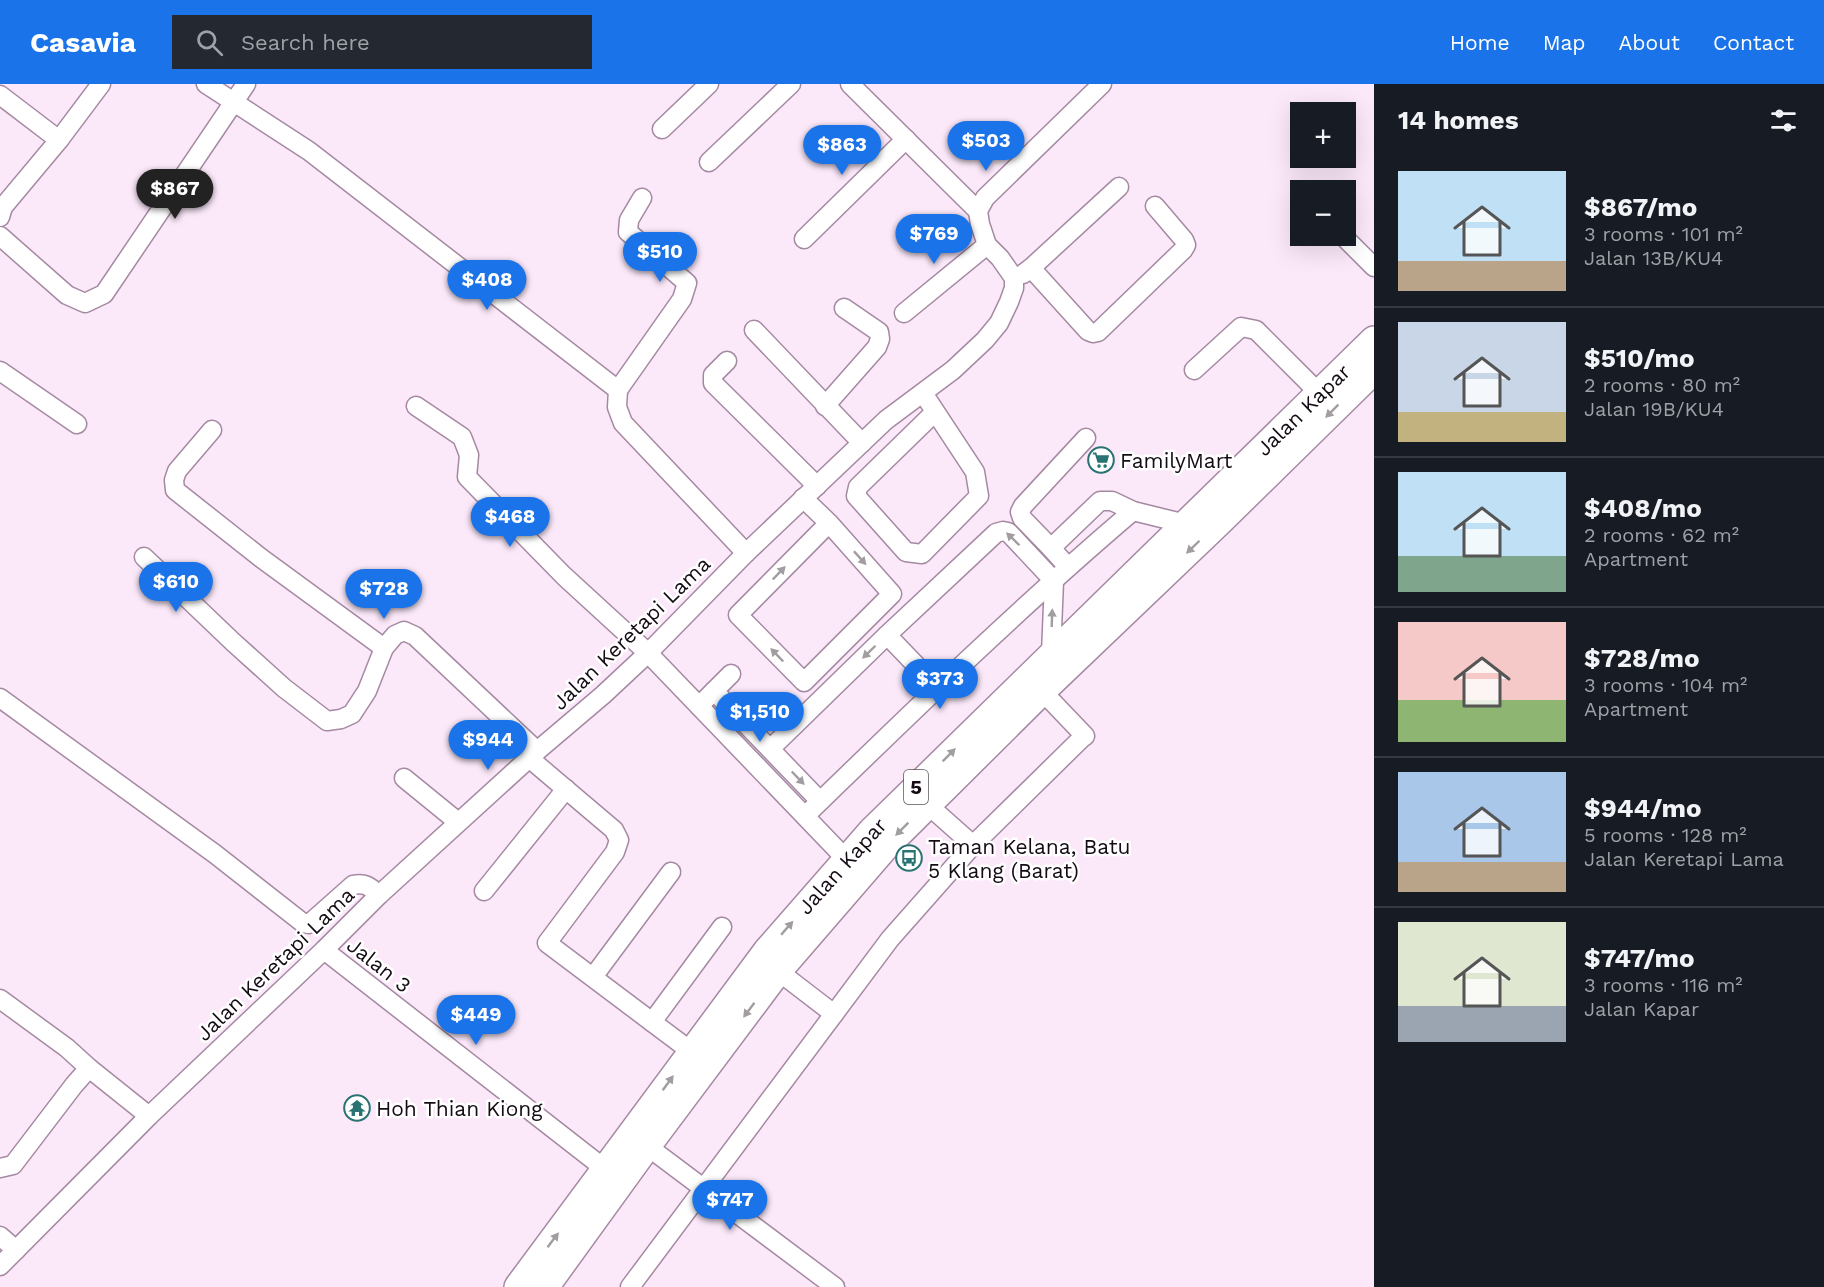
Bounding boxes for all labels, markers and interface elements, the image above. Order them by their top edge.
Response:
search box [172,15,592,69]
text: Casavia [30,26,136,59]
icon: search [193,26,226,59]
text: Search here [241,30,370,55]
text: Home [1450,30,1510,55]
text: Map [1543,30,1586,55]
text: About [1619,30,1680,55]
text: Contact [1713,30,1794,55]
map controls [1290,102,1356,246]
button: + [1290,102,1356,168]
icon: filters [1767,104,1800,137]
text: 14 homes [1398,105,1519,135]
pin: $503 [950,121,1022,172]
pin: $863 [806,125,878,176]
text: $503 [961,128,1011,152]
text: $863 [817,132,867,156]
pin: $867 [139,169,211,220]
text: $867 [150,176,200,200]
button: − [1290,180,1356,246]
text: $867/mo [1584,192,1697,222]
icon: home [1446,195,1518,267]
pin: $769 [898,214,970,265]
text: $769 [909,221,959,245]
text: 3 rooms · 101 m² [1584,222,1743,246]
pin: $510 [624,232,696,283]
text: $510 [637,239,683,263]
text: Jalan 13B/KU4 [1584,246,1723,270]
pin: $408 [451,260,523,311]
text: $408 [461,267,513,291]
text: $510/mo [1584,343,1695,373]
icon: home [1446,346,1518,418]
street label: Jalan Kapar [1251,359,1355,461]
text: 2 rooms · 80 m² [1584,373,1740,397]
text: Jalan 19B/KU4 [1584,397,1724,421]
one-way arrow [1326,403,1340,417]
supermarket icon: FamilyMart [1086,445,1116,475]
place label: FamilyMart [1120,448,1233,473]
text: $408/mo [1584,493,1702,523]
icon: home [1446,496,1518,568]
pin: $468 [474,497,546,548]
text: $468 [485,504,535,528]
text: 2 rooms · 62 m² [1584,523,1739,547]
one-way arrow [1006,532,1021,546]
one-way arrow [1186,540,1200,554]
text: Apartment [1584,547,1688,571]
one-way arrow [853,550,866,565]
street label: Jalan Keretapi Lama [547,551,715,715]
pin: $610 [140,562,212,613]
one-way arrow [772,567,786,581]
text: $610 [153,569,199,593]
pin: $728 [348,569,420,620]
text: $728 [359,576,409,600]
one-way arrow [1048,608,1057,627]
text: $728/mo [1584,643,1700,673]
one-way arrow [862,645,877,659]
icon: home [1446,646,1518,718]
one-way arrow [770,647,784,662]
pin: $373 [904,659,976,710]
text: $373 [916,666,964,690]
text: 3 rooms · 104 m² [1584,673,1747,697]
pin: $1,510 [711,692,809,743]
text: Apartment [1584,697,1688,721]
text: $1,510 [730,699,790,723]
pin: $944 [452,720,524,771]
text: $944 [463,727,513,751]
one-way arrow [941,748,956,762]
one-way arrow [791,770,805,785]
road number: 5 [904,770,928,804]
text: $944/mo [1584,793,1702,823]
icon: home [1446,796,1518,868]
street label: Jalan Kapar [792,812,892,919]
one-way arrow [896,822,910,836]
text: 5 rooms · 128 m² [1584,823,1747,847]
place label: Taman Kelana, Batu 5 Klang (Barat) [928,834,1130,883]
bus stop icon: Taman Kelana, Batu 5 Klang (Barat) [894,843,924,873]
text: Jalan Keretapi Lama [1584,847,1784,871]
street label: Jalan Keretapi Lama [191,882,359,1046]
one-way arrow [780,921,793,936]
street label: Jalan 3 [342,932,416,998]
text: $747/mo [1584,943,1695,973]
icon: home [1446,946,1518,1018]
text: 3 rooms · 116 m² [1584,973,1743,997]
pin: $449 [440,995,512,1046]
text: Jalan Kapar [1584,997,1699,1021]
one-way arrow [743,1001,755,1017]
text: $449 [451,1002,501,1026]
one-way arrow [662,1075,674,1091]
temple icon: Hoh Thian Kiong [342,1093,372,1123]
place label: Hoh Thian Kiong [376,1096,543,1121]
pin: $747 [694,1180,766,1231]
text: $747 [706,1187,754,1211]
one-way arrow [547,1233,559,1249]

